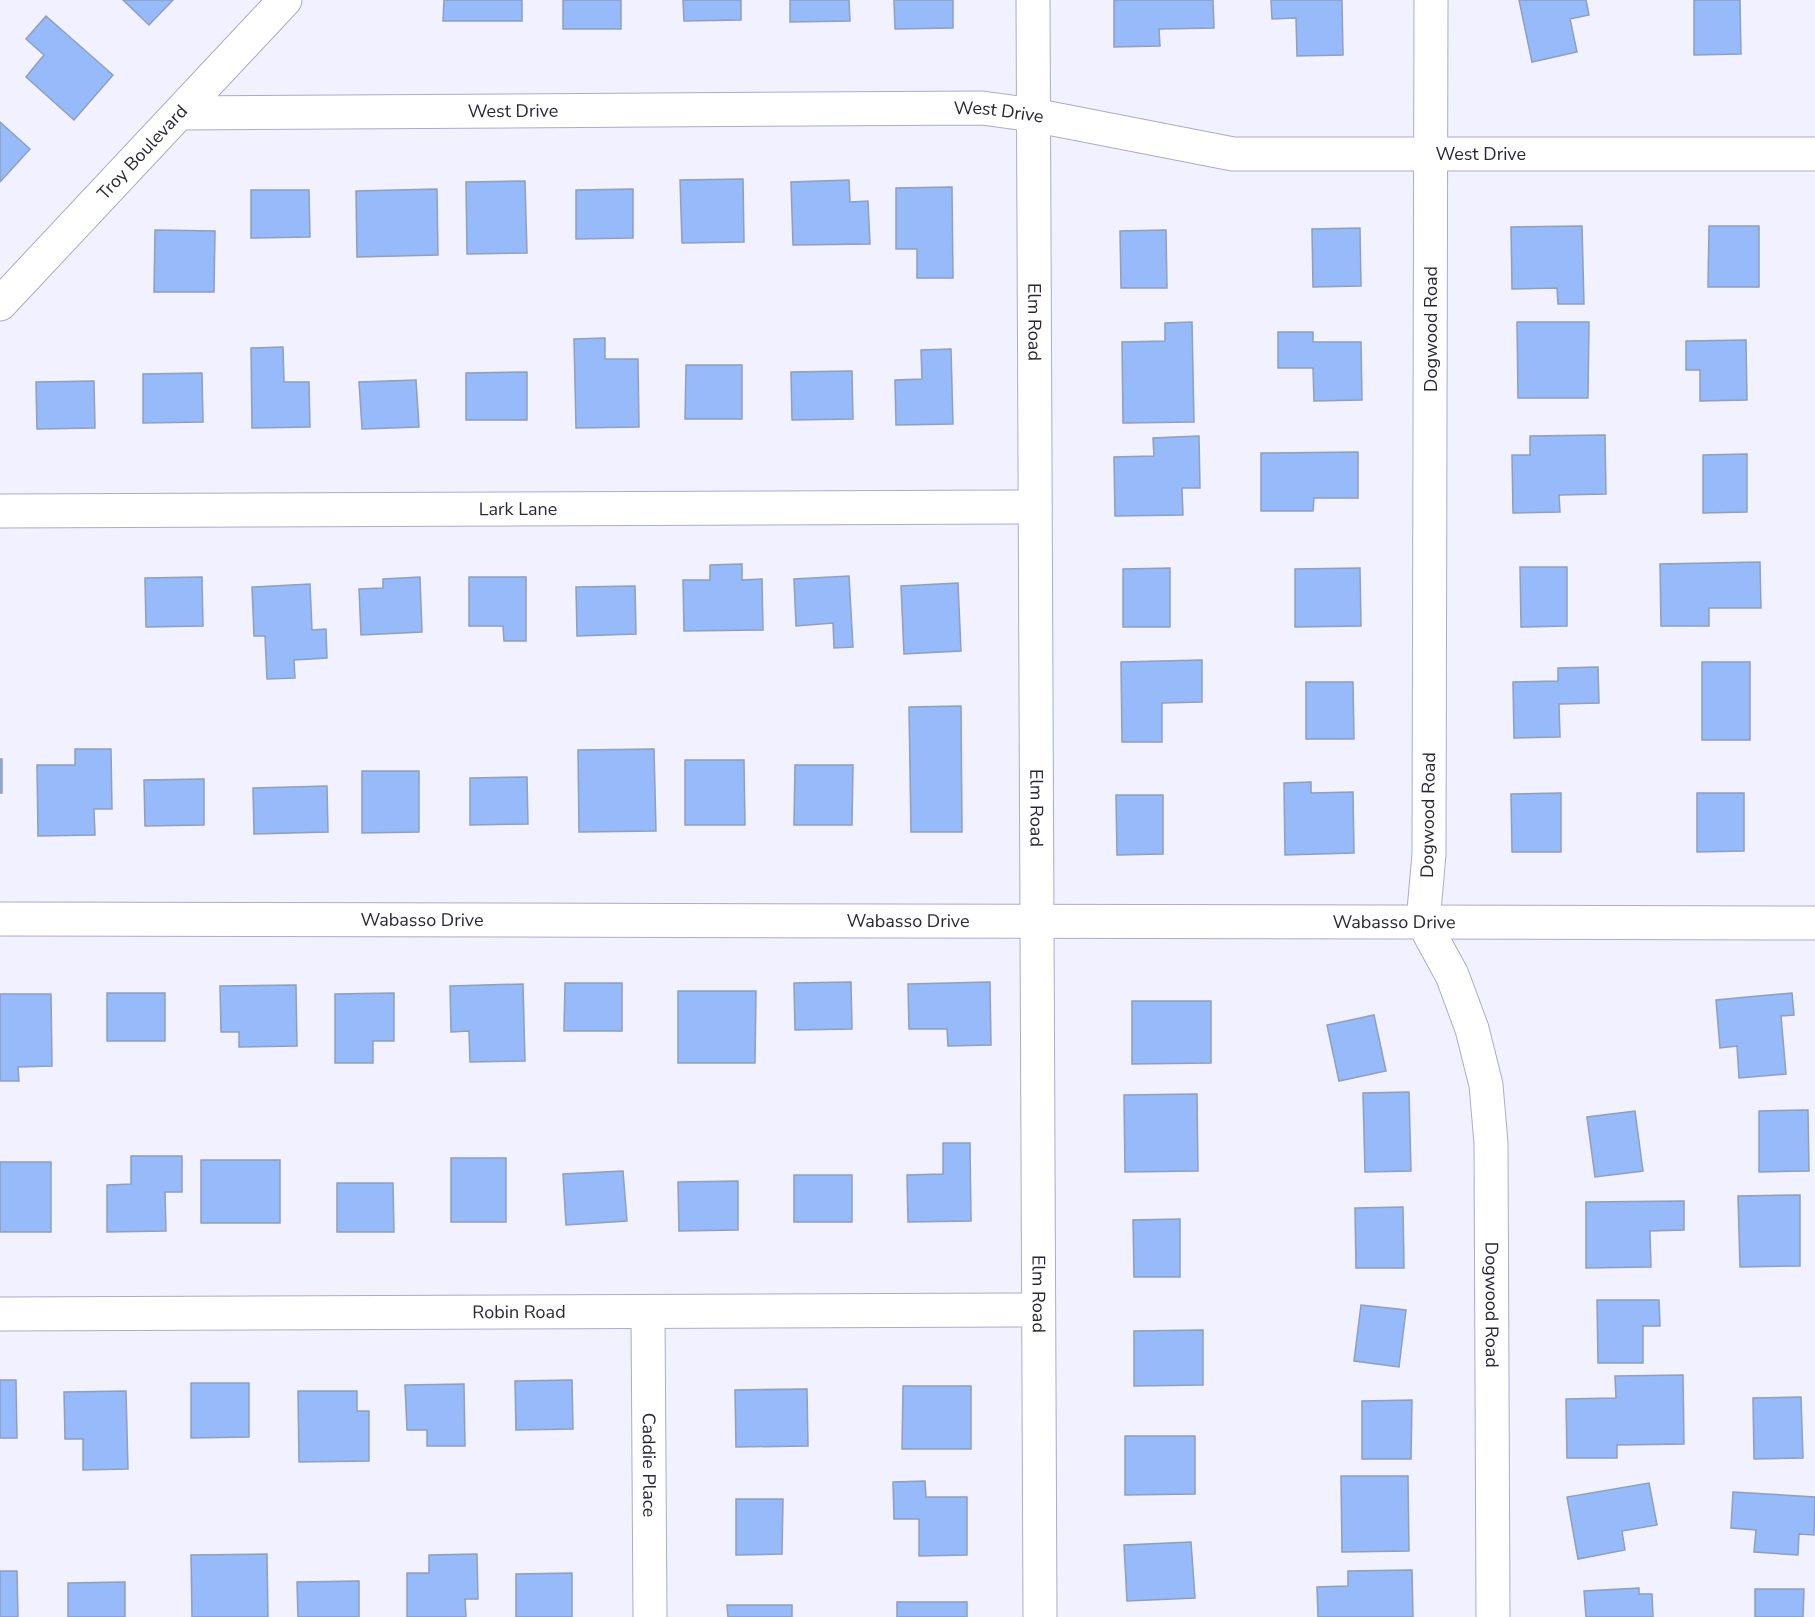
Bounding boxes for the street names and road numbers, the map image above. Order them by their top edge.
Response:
street label: West Drive [954,96,1046,129]
street label: West Drive [468,99,558,123]
street label: Troy Boulevard [92,100,193,205]
street label: West Drive [1435,142,1526,166]
street label: Dogwood Road [1419,266,1443,392]
street label: Elm Road [1022,283,1047,361]
street label: Lark Lane [479,497,557,521]
street label: Dogwood Road [1415,752,1441,878]
street label: Elm Road [1024,769,1049,847]
street label: Wabasso Drive [360,908,484,932]
street label: Wabasso Drive [846,909,970,933]
street label: Wabasso Drive [1332,910,1456,934]
street label: Dogwood Road [1479,1242,1504,1368]
street label: Elm Road [1026,1255,1051,1333]
street label: Robin Road [472,1300,566,1324]
street label: Caddie Place [637,1413,661,1517]

